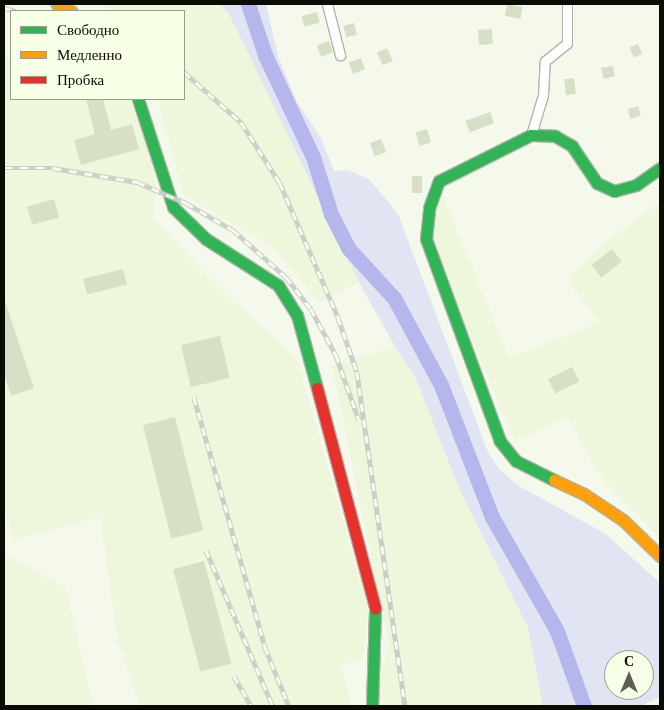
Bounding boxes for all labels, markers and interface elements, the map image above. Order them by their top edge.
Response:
legend [10,10,185,100]
text: Свободно [57,20,119,39]
text: Медленно [57,45,122,64]
text: Пробка [57,70,104,89]
north arrow [604,650,654,700]
text: С [624,652,634,670]

